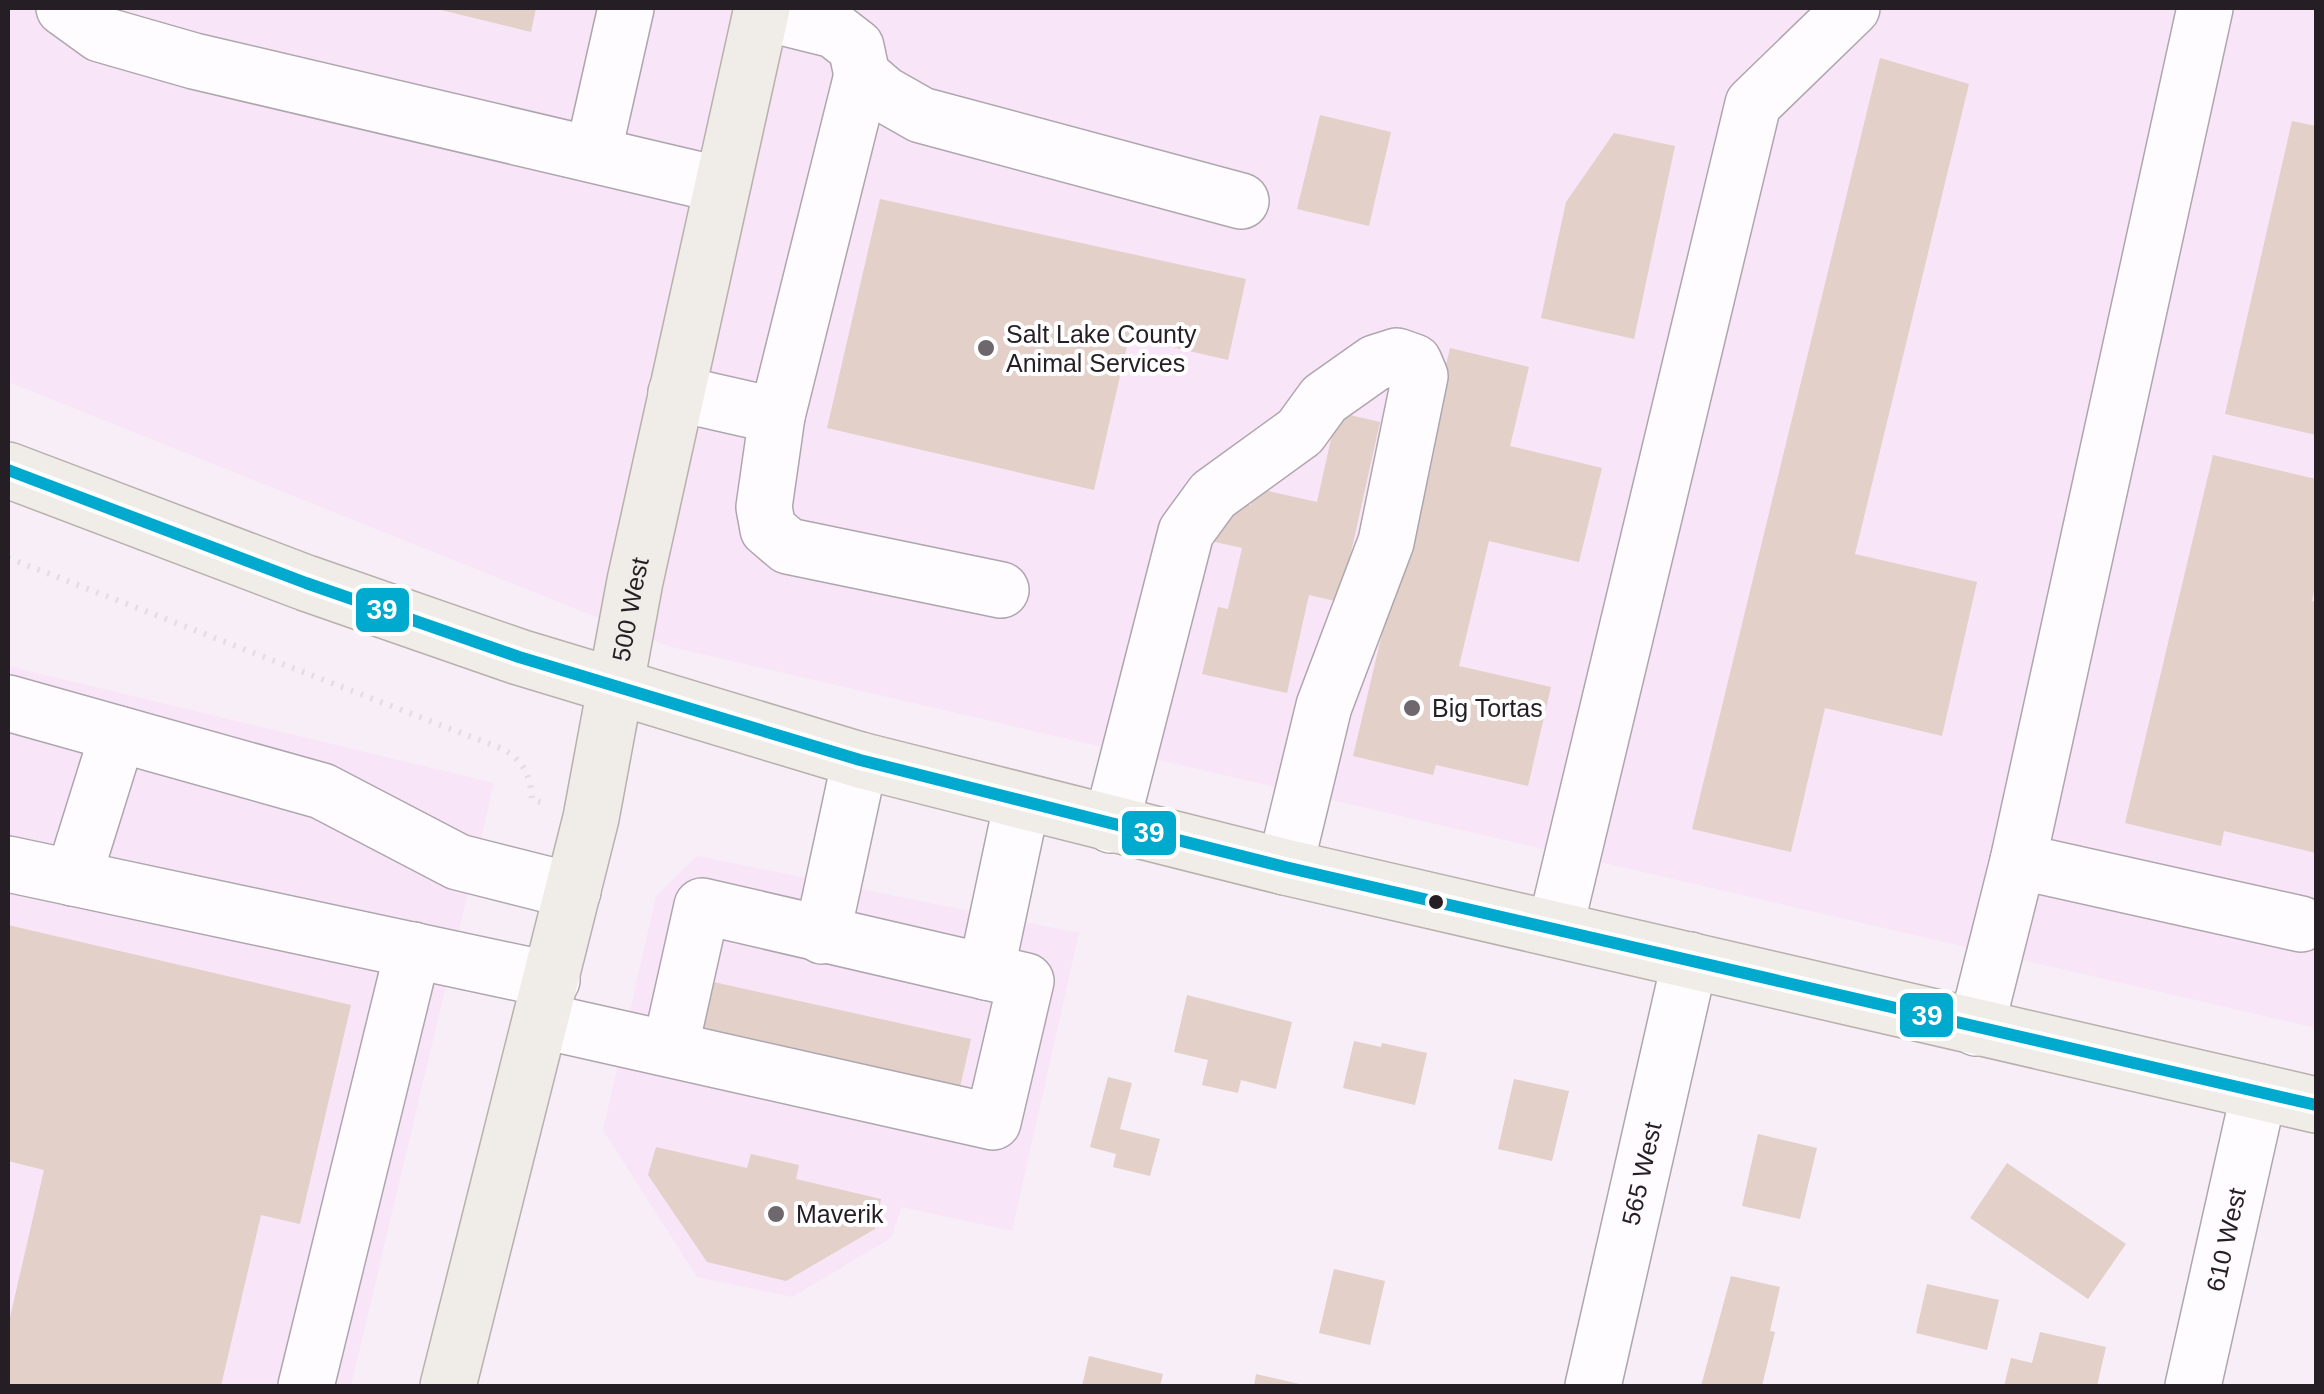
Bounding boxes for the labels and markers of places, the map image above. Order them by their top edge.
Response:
place label: Salt Lake County Animal Services [1006,320,1197,377]
marker: Salt Lake County Animal Services [975,337,997,359]
place label: Big Tortas [1432,694,1543,722]
marker: Big Tortas [1401,697,1423,719]
unlabelled marker [1426,892,1446,912]
place label: Maverik [796,1200,884,1228]
marker: Maverik [765,1203,787,1225]

